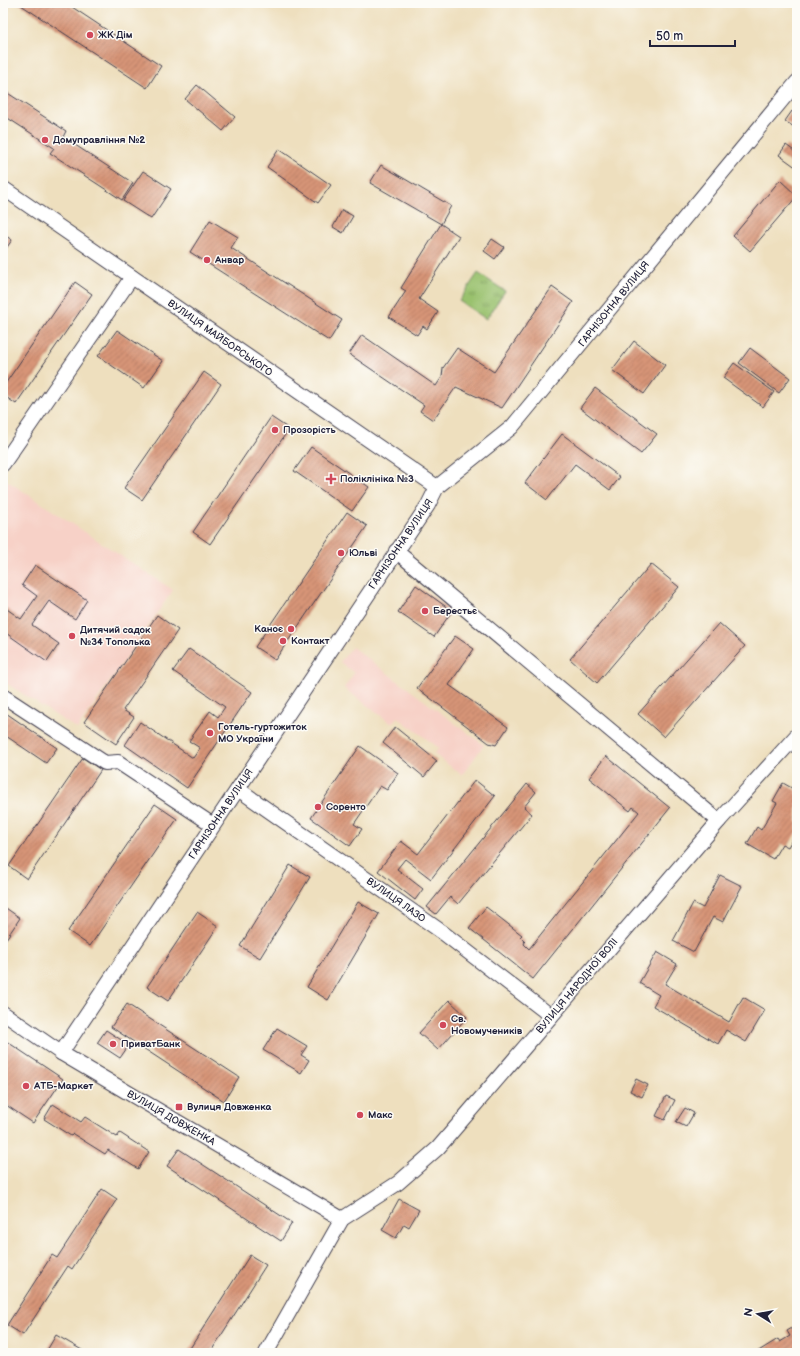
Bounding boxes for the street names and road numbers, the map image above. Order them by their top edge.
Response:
street label: ГАРНІЗОННА ВУЛИЦЯ [576,259,652,349]
street label: ВУЛИЦЯ МАЙБОРСЬКОГО [165,297,275,379]
street label: ГАРНІЗОННА ВУЛИЦЯ [366,497,436,591]
street label: ГАРНІЗОННА ВУЛИЦЯ [186,767,256,861]
street label: ВУЛИЦЯ ЛАЗО [364,875,428,925]
street label: ВУЛИЦЯ НАРОДНОЇ ВОЛІ [534,936,620,1036]
street label: ВУЛИЦЯ ДОВЖЕНКА [125,1088,218,1149]

